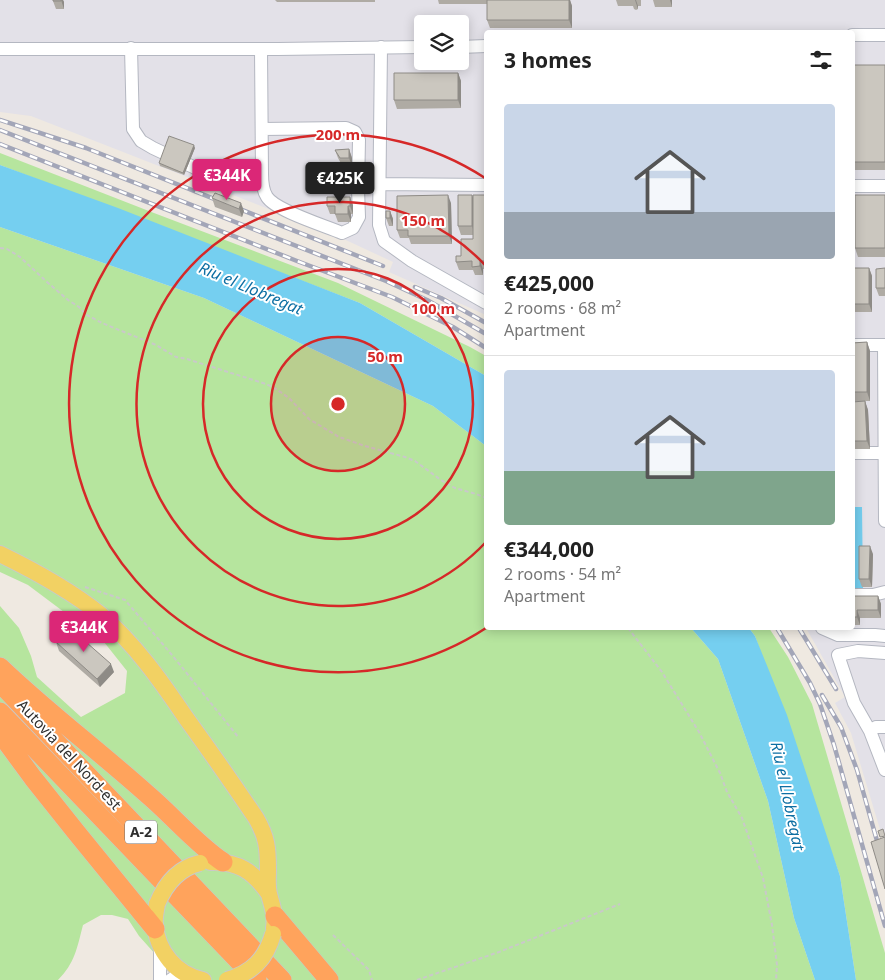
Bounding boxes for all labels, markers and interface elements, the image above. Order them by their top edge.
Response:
map controls [414,15,469,70]
button: layers [414,15,469,70]
text: 3 homes [504,46,592,74]
icon: filters [807,46,835,74]
text: 200 m [316,124,360,144]
icon: home [625,137,715,227]
pin: €344K [192,158,262,201]
pin: €425K [305,162,375,204]
text: €344K [203,164,251,186]
text: €425K [316,167,364,189]
text: 150 m [401,210,445,230]
water label: Riu el Llobregat [196,256,307,320]
text: €425,000 [504,269,594,297]
text: 2 rooms · 68 m² [504,297,621,319]
text: 100 m [411,298,455,318]
text: Apartment [504,319,585,341]
text: 50 m [367,346,403,366]
centre of rings [329,395,347,413]
icon: home [625,402,715,492]
text: €344,000 [504,535,594,563]
text: 2 rooms · 54 m² [504,563,621,585]
text: Apartment [504,585,585,607]
pin: €344K [49,610,119,653]
text: €344K [60,616,108,638]
street label: Autovia del Nord-est [13,695,126,814]
water label: Riu el Llobregat [766,740,810,853]
road number: A-2 [125,820,157,844]

